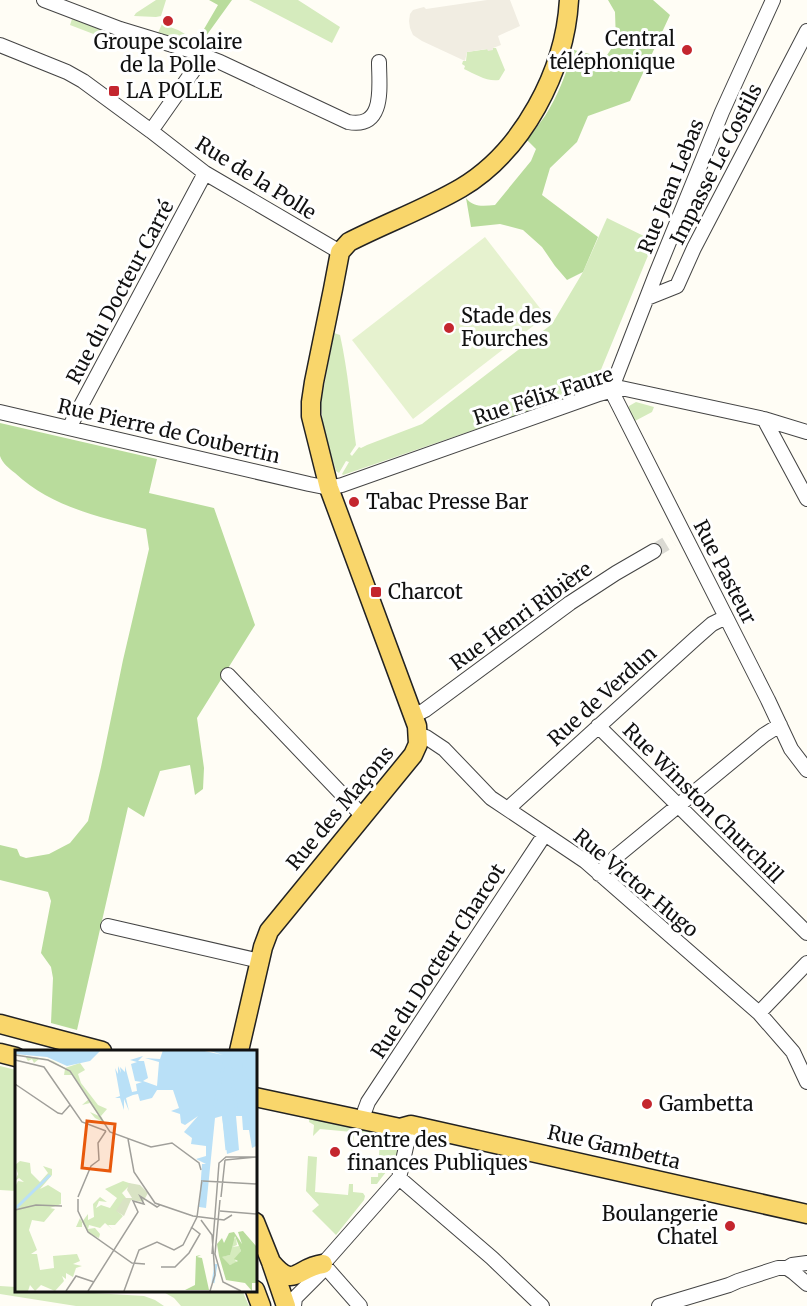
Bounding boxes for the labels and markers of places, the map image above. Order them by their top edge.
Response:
marker: Groupe scolaire de la Polle [161,14,175,28]
place label: Central téléphonique [549,26,675,74]
place label: Groupe scolaire de la Polle [94,29,242,77]
marker: Central téléphonique [680,43,694,57]
place label: LA POLLE [126,78,222,103]
marker: LA POLLE [107,84,121,98]
place label: Stade des Fourches [461,303,552,351]
marker: Stade des Fourches [442,321,456,335]
place label: Tabac Presse Bar [366,489,528,514]
marker: Tabac Presse Bar [347,495,361,509]
place label: Charcot [388,579,463,604]
marker: Charcot [369,585,383,599]
place label: Gambetta [659,1091,754,1116]
marker: Gambetta [640,1097,654,1111]
place label: Centre des finances Publiques [347,1127,528,1175]
marker: Centre des finances Publiques [328,1145,342,1159]
place label: Boulangerie Chatel [602,1201,718,1249]
marker: Boulangerie Chatel [723,1219,737,1233]

